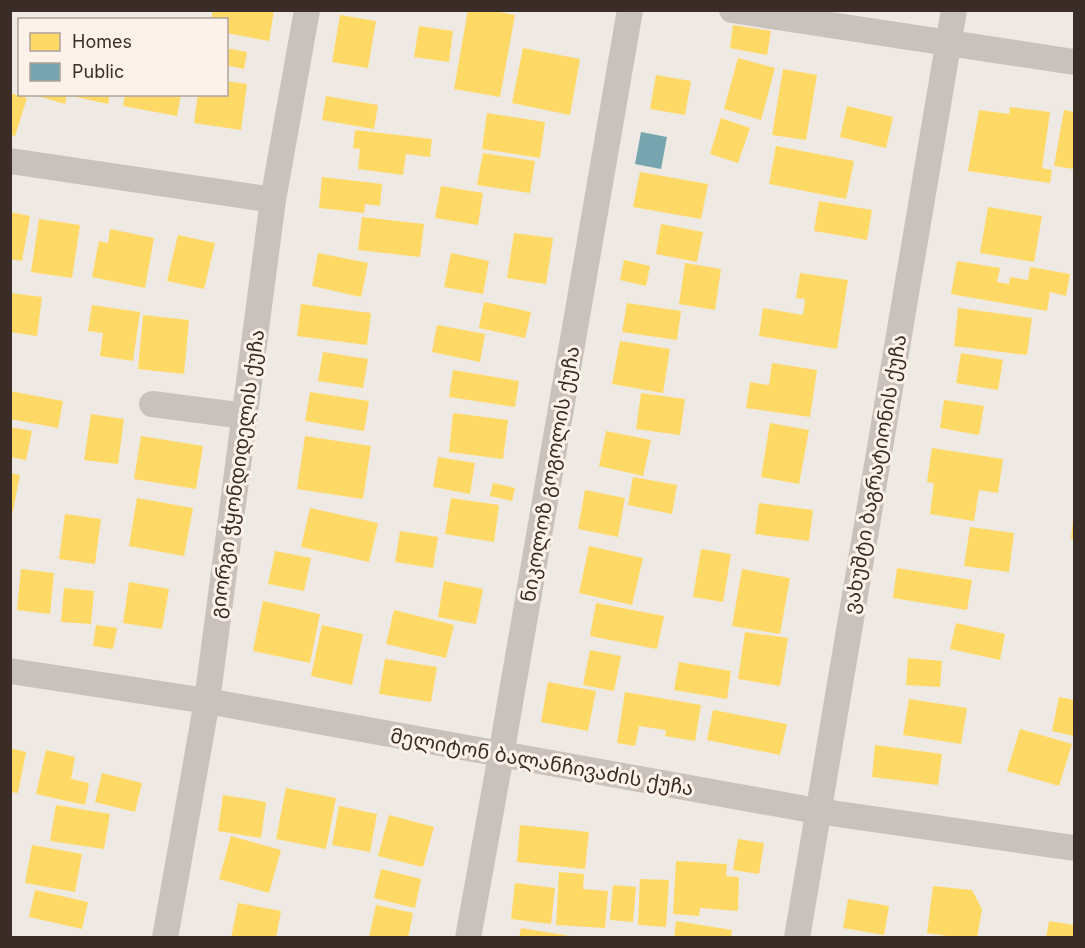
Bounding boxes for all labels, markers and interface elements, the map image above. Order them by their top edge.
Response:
legend [18,18,228,96]
text: Homes [72,31,132,52]
text: Public [72,61,124,82]
street label: გიორგი ჭყონდიდელის ქუჩა [205,328,270,620]
street label: ვახუშტი ბაგრატიონის ქუჩა [839,333,911,615]
street label: ნიკოლოზ გოგოლის ქუჩა [516,344,585,604]
street label: მელიტონ ბალანჩივაძის ქუჩა [388,724,695,801]

